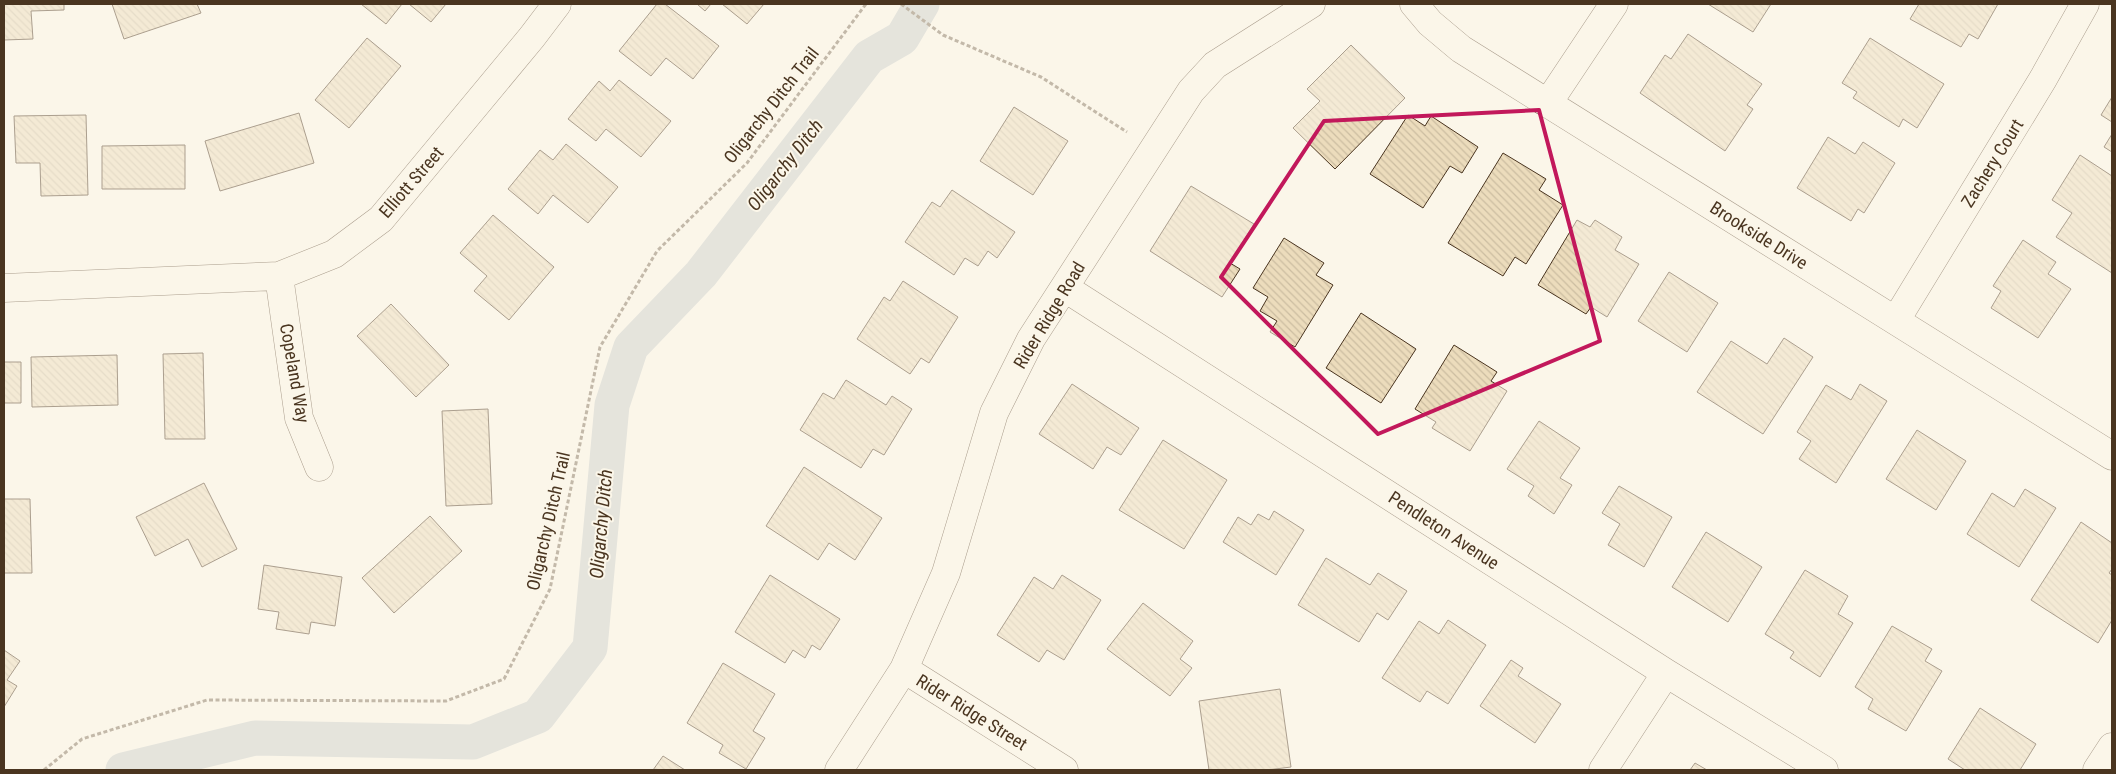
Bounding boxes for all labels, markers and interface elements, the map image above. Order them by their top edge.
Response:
street label: Oligarchy Ditch Trail [719,42,823,168]
water label: Oligarchy Ditch [742,115,828,215]
street label: Zachery Court [1957,115,2027,211]
street label: Elliott Street [374,142,448,222]
street label: Brookside Drive [1706,197,1812,273]
street label: Rider Ridge Road [1009,258,1089,372]
street label: Copeland Way [276,322,314,425]
street label: Oligarchy Ditch Trail [522,450,574,592]
water label: Oligarchy Ditch [585,468,617,580]
street label: Pendleton Avenue [1385,487,1503,573]
street label: Rider Ridge Street [913,669,1031,755]

